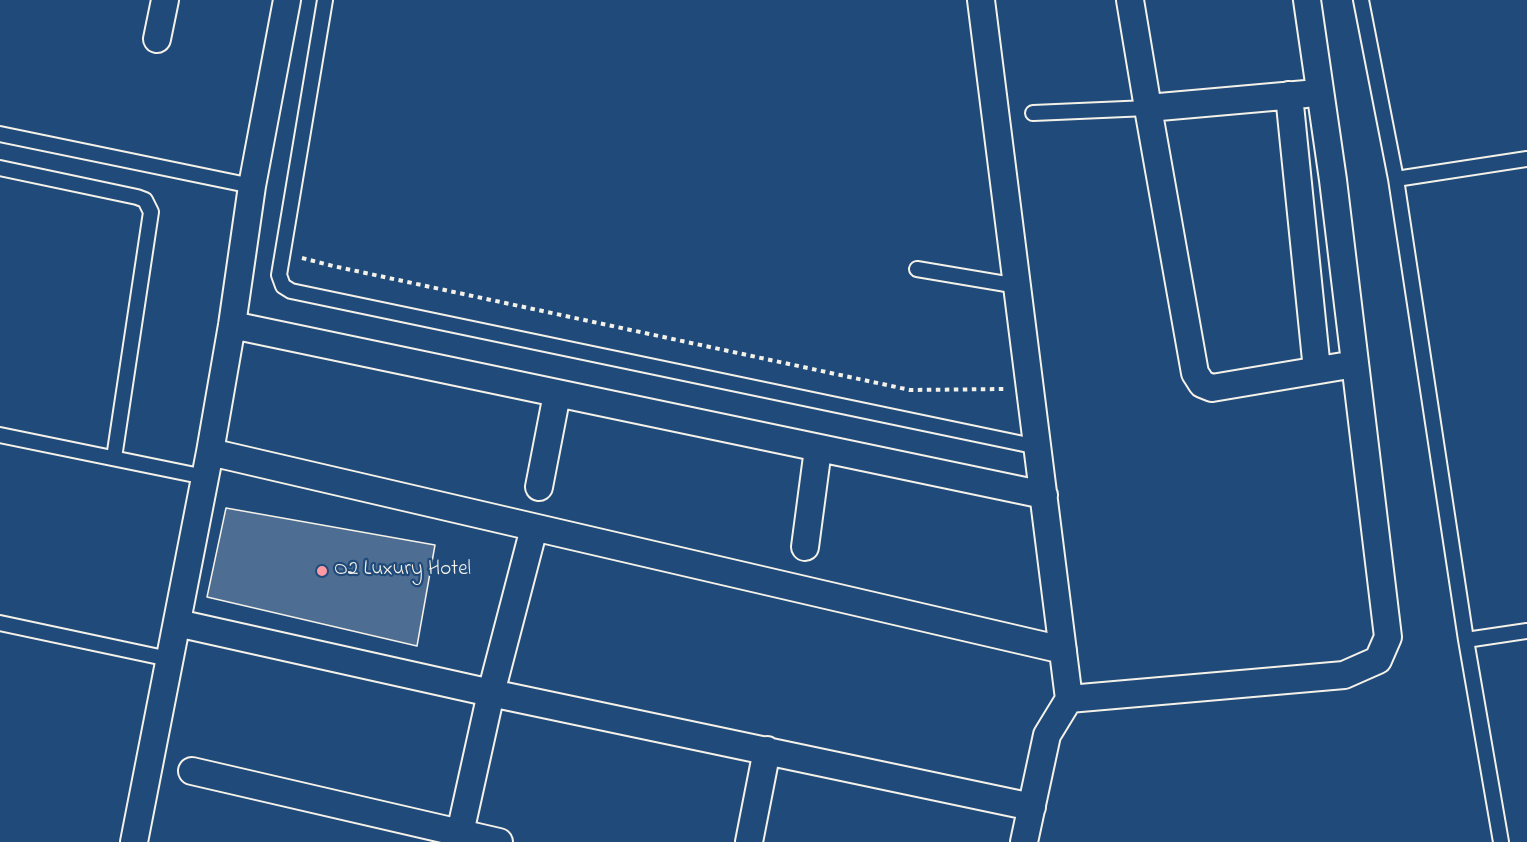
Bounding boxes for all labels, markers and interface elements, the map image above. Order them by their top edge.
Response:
place label: O2 Luxury Hotel [334,558,471,584]
marker: O2 Luxury Hotel [315,564,329,578]

